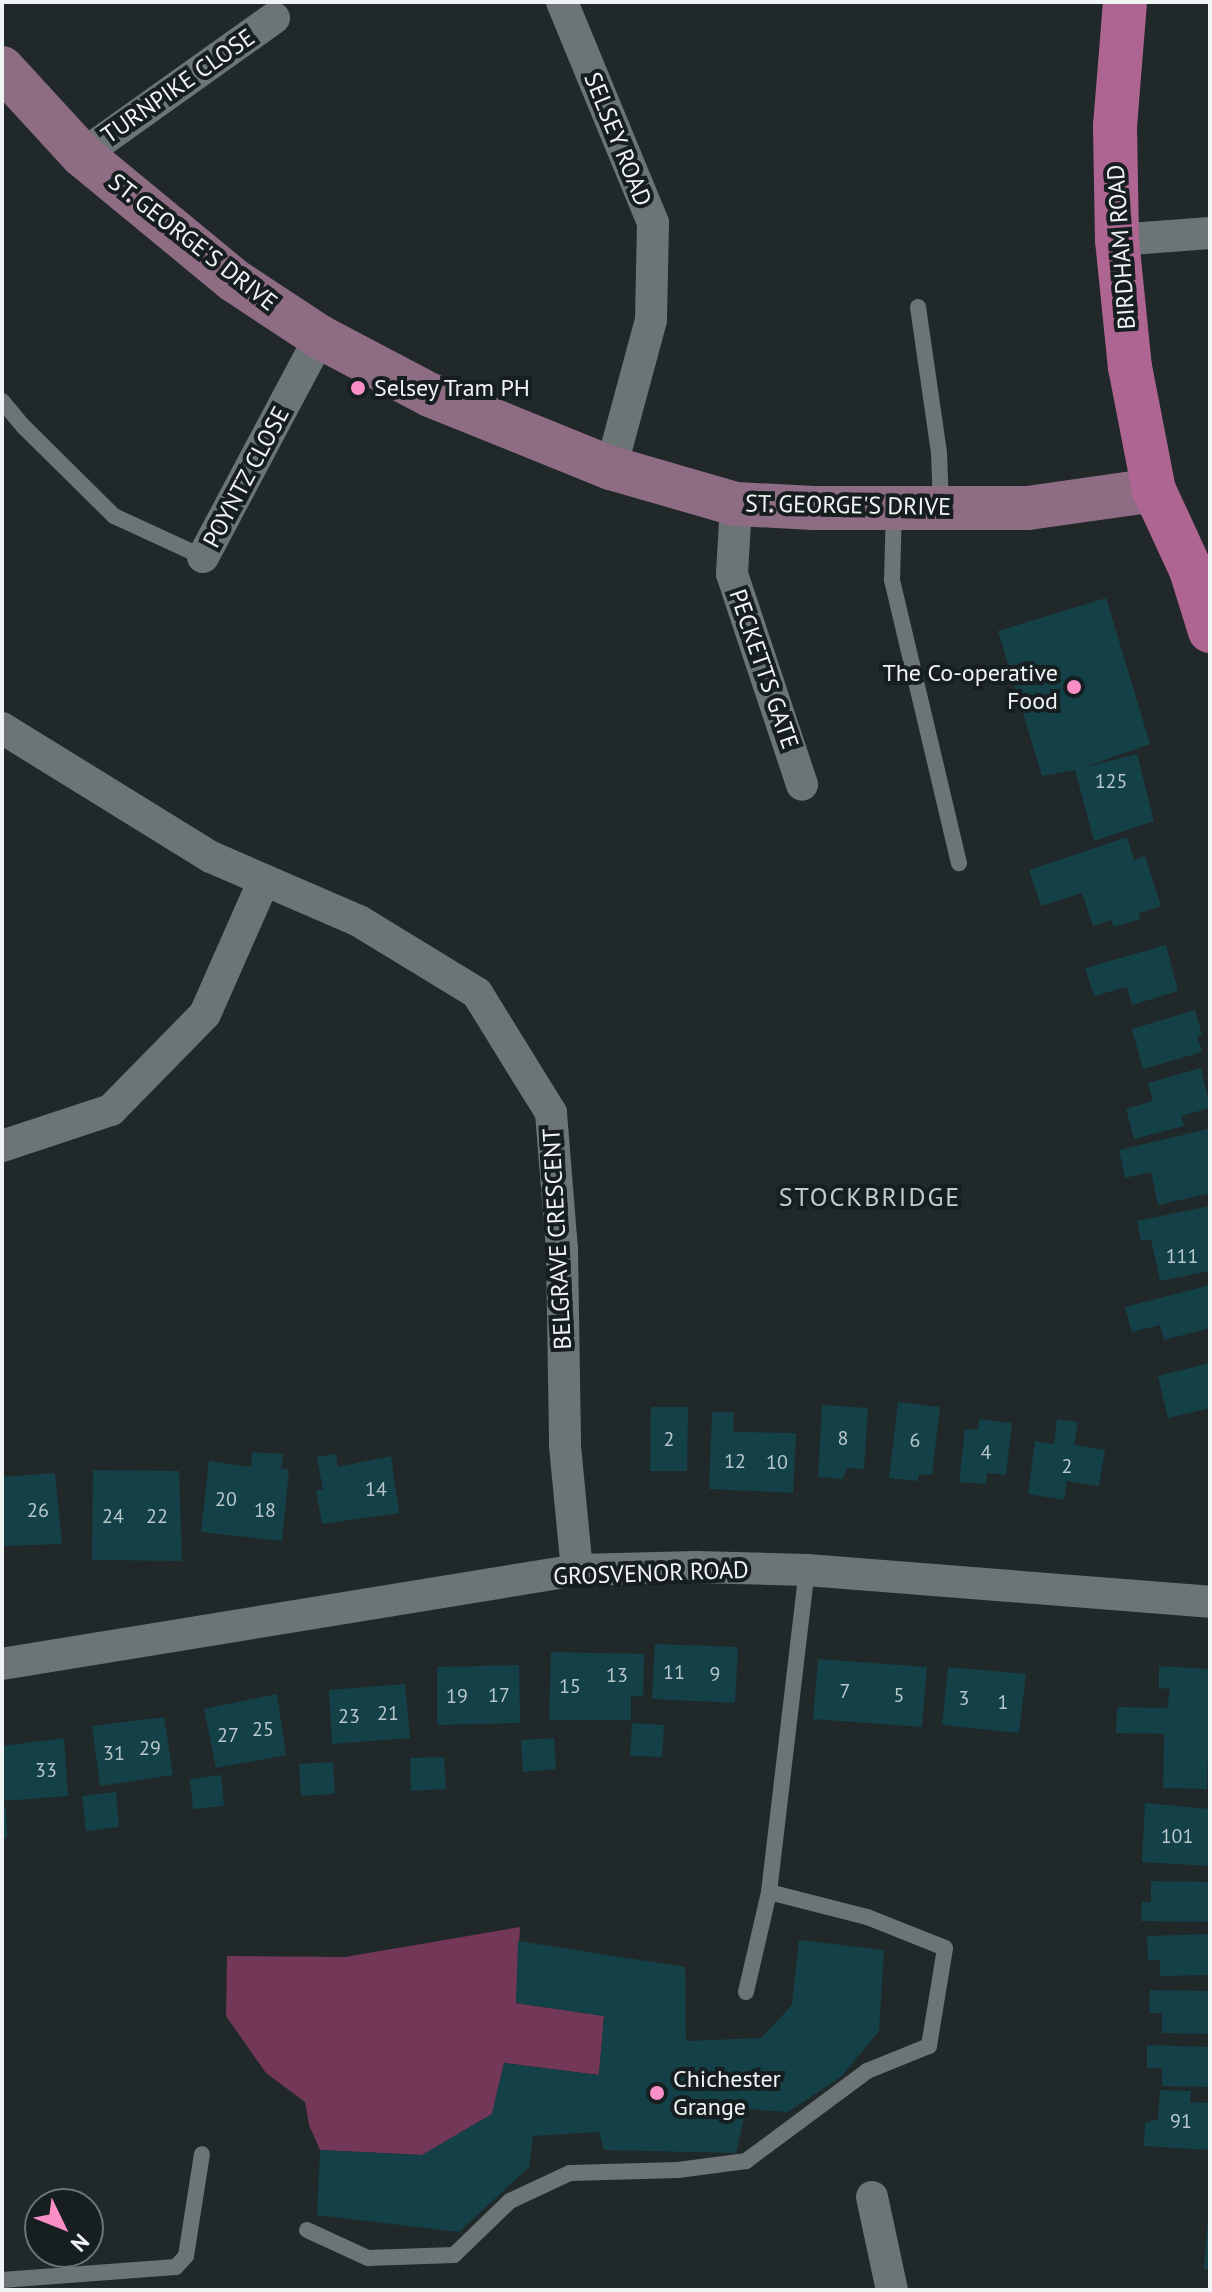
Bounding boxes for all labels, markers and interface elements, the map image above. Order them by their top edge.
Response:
street label: TURNPIKE CLOSE [96,23,260,149]
street label: SELSEY ROAD [578,68,658,210]
street label: BIRDHAM ROAD [1101,164,1141,330]
street label: ST. GEORGE'S DRIVE [102,167,284,317]
place label: Selsey Tram PH [374,374,532,402]
marker: Selsey Tram PH [349,379,367,397]
street label: POYNTZ CLOSE [196,401,296,553]
street label: ST. GEORGE'S DRIVE [744,489,952,521]
street label: PECKETTS GATE [723,585,805,753]
place label: The Co-operative Food [882,659,1058,715]
marker: The Co-operative Food [1065,678,1083,696]
house number: 125 [1095,769,1127,793]
street label: BELGRAVE CRESCENT [537,1128,577,1350]
district label: STOCKBRIDGE [779,1181,961,1213]
house number: 111 [1166,1244,1198,1268]
house number: 8 [838,1426,848,1450]
house number: 2 [664,1427,674,1451]
house number: 6 [910,1428,920,1452]
house number: 4 [981,1440,991,1464]
house number: 12 [724,1449,746,1473]
house number: 10 [766,1450,788,1474]
house number: 2 [1062,1454,1072,1478]
house number: 14 [365,1477,387,1501]
house number: 20 [215,1487,237,1511]
house number: 26 [27,1498,49,1522]
house number: 18 [254,1498,276,1522]
house number: 24 [102,1504,124,1528]
house number: 22 [146,1504,168,1528]
street label: GROSVENOR ROAD [553,1555,749,1591]
house number: 11 [663,1660,685,1684]
house number: 9 [710,1662,720,1686]
house number: 13 [606,1663,628,1687]
house number: 15 [559,1674,581,1698]
house number: 7 [840,1679,850,1703]
house number: 17 [488,1683,510,1707]
house number: 5 [894,1683,904,1707]
house number: 19 [446,1684,468,1708]
house number: 3 [959,1686,969,1710]
house number: 1 [998,1690,1008,1714]
house number: 21 [377,1701,399,1725]
house number: 23 [338,1704,360,1728]
house number: 25 [252,1717,274,1741]
house number: 27 [217,1723,239,1747]
house number: 29 [139,1736,161,1760]
house number: 31 [103,1741,125,1765]
house number: 33 [35,1758,57,1782]
house number: 101 [1161,1824,1193,1848]
place label: Chichester Grange [673,2065,781,2121]
marker: Chichester Grange [648,2084,666,2102]
house number: 91 [1170,2109,1192,2133]
north arrow [24,2188,104,2268]
text: N [65,2228,95,2258]

